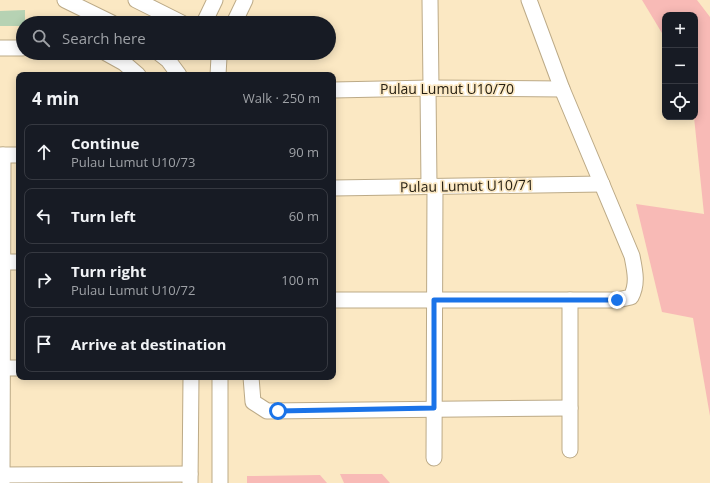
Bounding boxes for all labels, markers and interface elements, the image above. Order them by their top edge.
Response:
map controls [662,12,698,120]
button: + [662,12,698,48]
search box [16,16,336,60]
icon: search [30,27,52,49]
text: Search here [62,28,146,48]
button: − [662,48,698,84]
street label: Pulau Lumut U10/70 [380,79,514,98]
button: locate [662,84,698,120]
text: 4 min [32,87,79,110]
text: Walk · 250 m [243,89,320,107]
text: Continue [71,133,139,153]
icon: ahead [33,141,55,163]
text: 90 m [289,143,319,161]
text: Pulau Lumut U10/73 [71,153,195,171]
street label: Pulau Lumut U10/71 [400,175,534,196]
icon: left [33,205,55,227]
text: Turn left [71,206,136,226]
text: 60 m [289,207,319,225]
text: Turn right [71,261,146,281]
icon: right [33,269,55,291]
text: 100 m [281,271,319,289]
text: Pulau Lumut U10/72 [71,281,195,299]
route end [608,291,626,309]
icon: arrive [33,333,55,355]
text: Arrive at destination [71,334,226,354]
route start [269,402,287,420]

